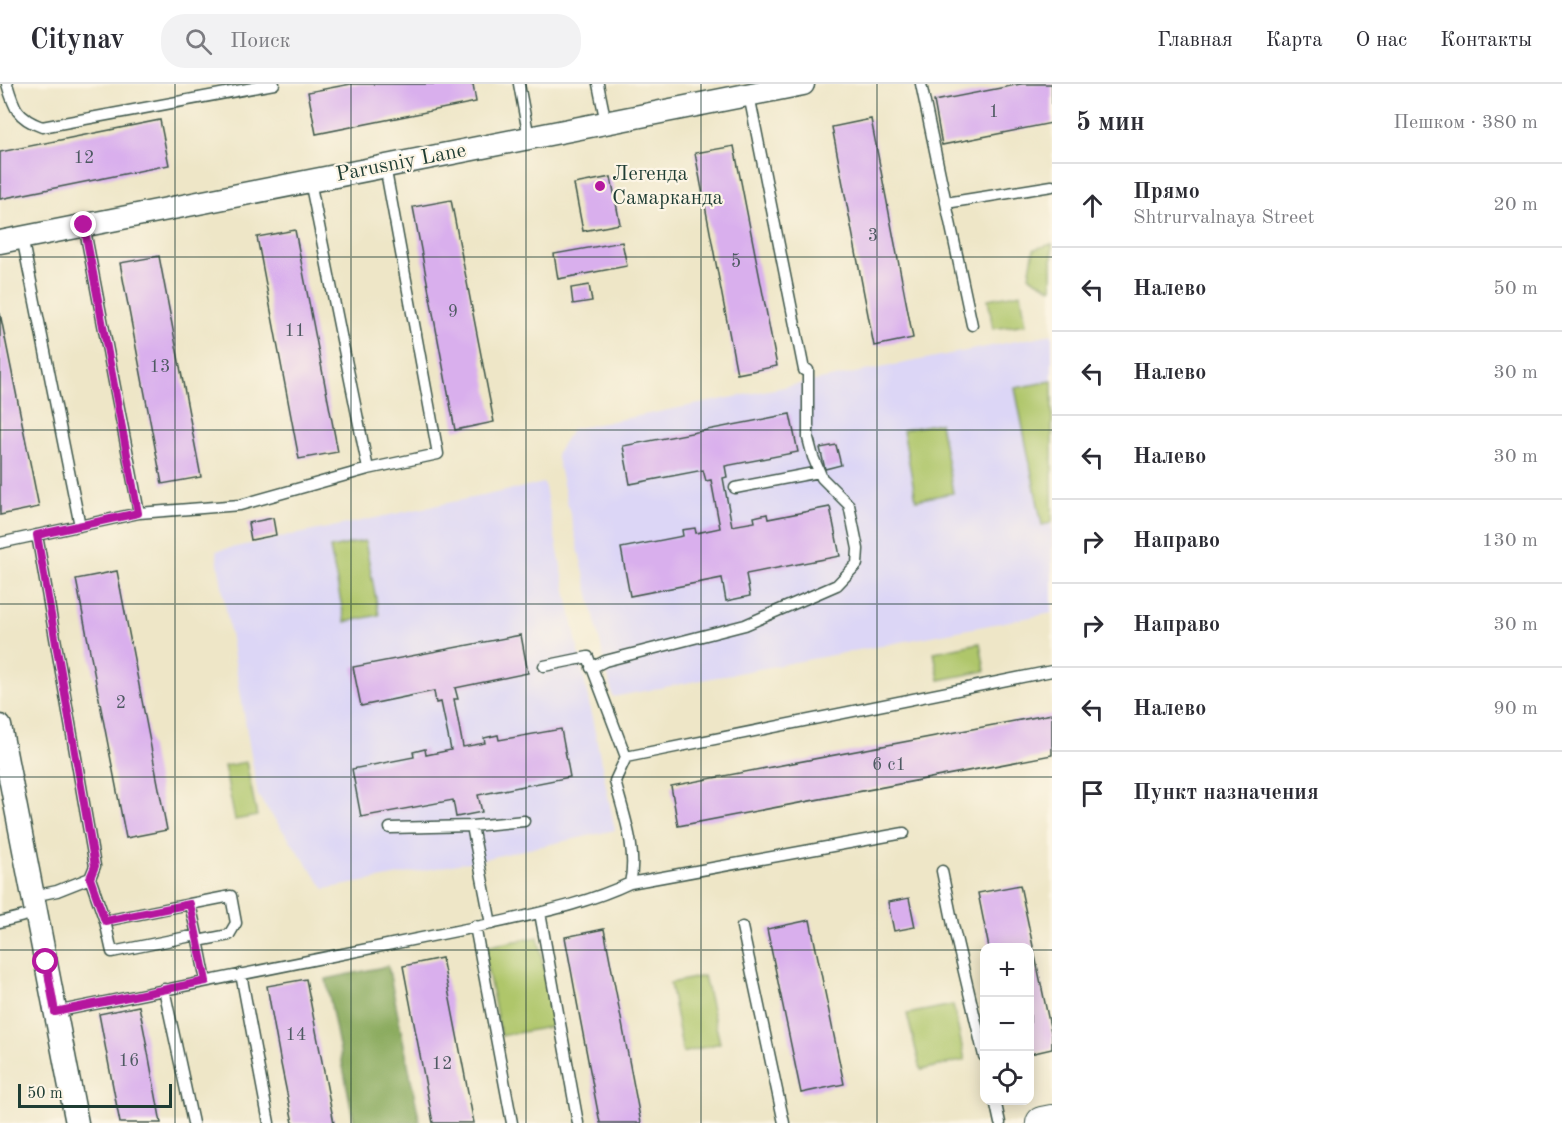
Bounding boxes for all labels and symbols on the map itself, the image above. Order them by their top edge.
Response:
house number: 1 [989,103,999,121]
street label: Parusniy Lane [334,140,468,186]
house number: 12 [74,149,94,167]
place label: Легенда Самарканда [612,164,723,209]
marker: Легенда Самарканда [593,179,607,193]
route end [70,211,96,237]
house number: 3 [868,227,878,245]
house number: 5 [731,253,741,271]
house number: 9 [448,303,458,321]
house number: 11 [285,322,305,340]
house number: 13 [150,358,170,376]
house number: 2 [116,694,126,712]
house number: 6 с1 [872,756,906,774]
route start [32,948,58,974]
house number: 14 [286,1026,306,1044]
house number: 16 [119,1052,139,1070]
house number: 12 [432,1055,452,1073]
scale bar [18,1081,172,1108]

